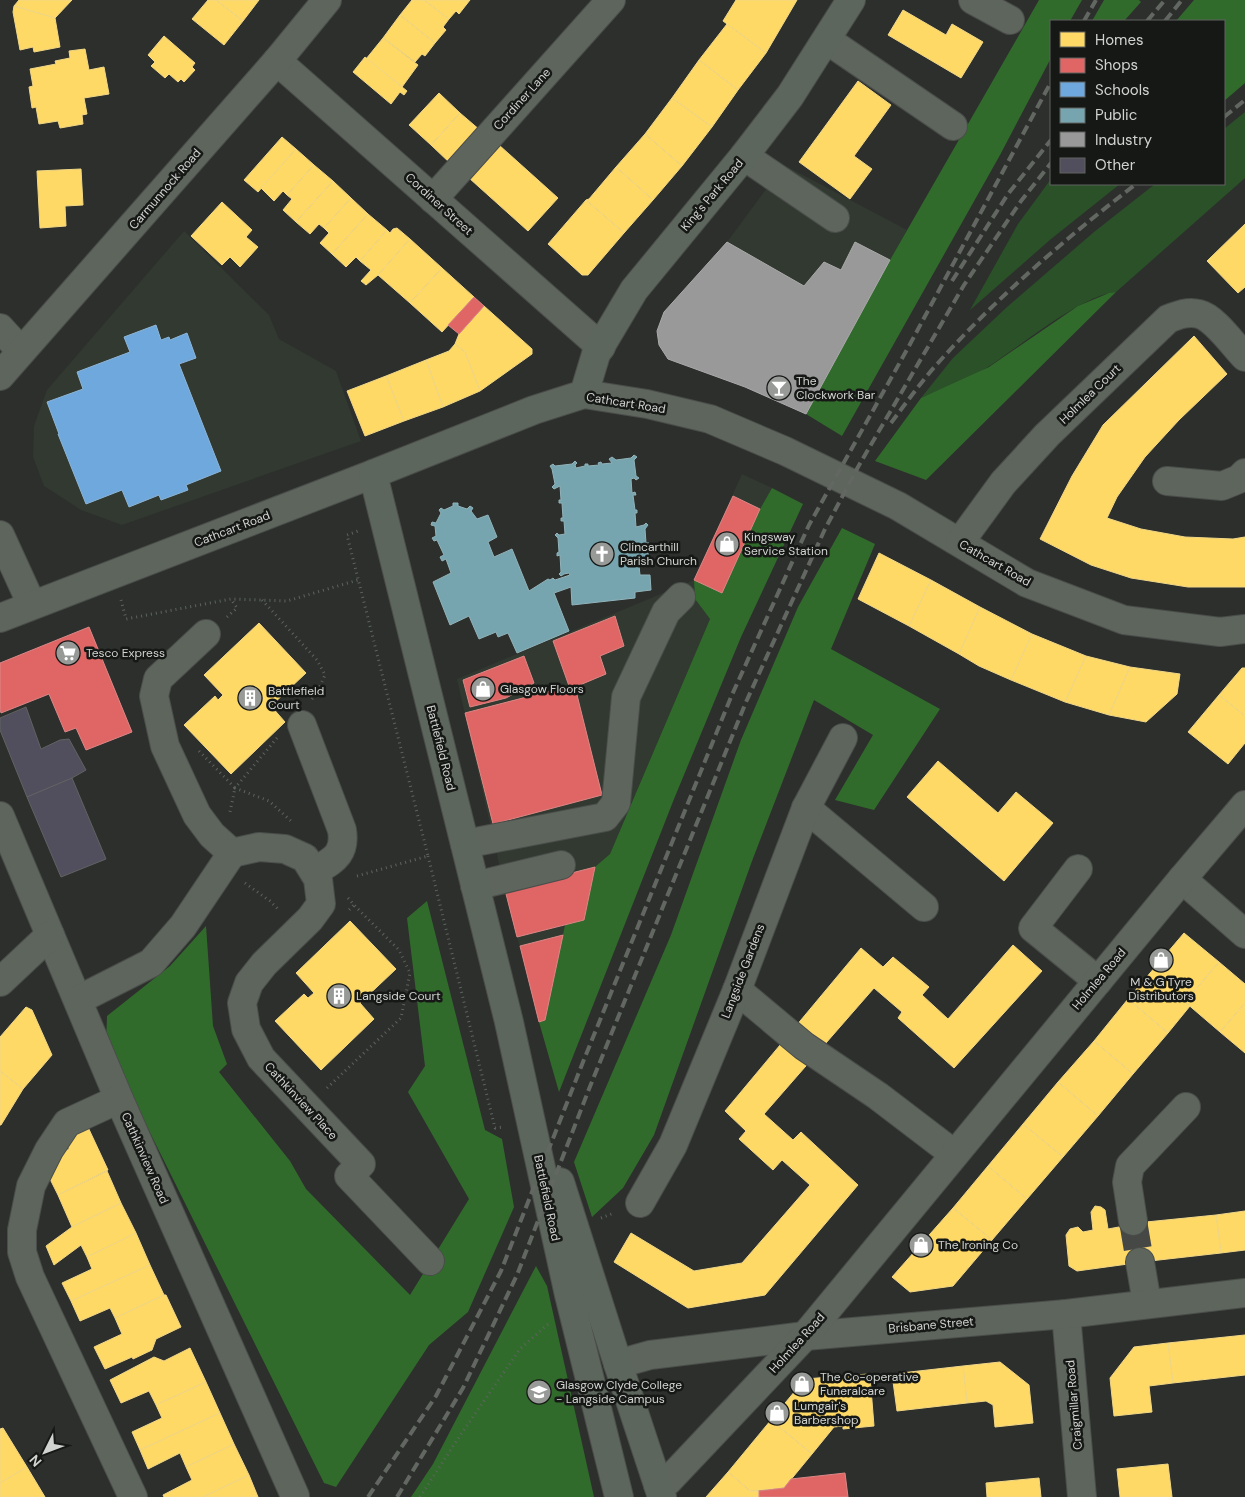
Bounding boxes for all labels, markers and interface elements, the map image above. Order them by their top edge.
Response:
legend [1050,20,1225,185]
text: Homes [1095,30,1144,50]
text: Shops [1095,55,1138,75]
street label: Cordiner Lane [490,64,554,133]
text: Schools [1095,80,1150,100]
text: Public [1095,105,1137,125]
text: Industry [1095,130,1153,150]
street label: Carmunnock Road [125,145,205,233]
text: Other [1095,155,1136,175]
street label: King's Park Road [677,156,747,234]
street label: Cordiner Street [402,169,476,239]
street label: Holmlea Court [1056,360,1124,427]
place label: The Clockwork Bar [796,373,876,403]
bar icon: The Clockwork Bar [766,375,792,401]
street label: Cathcart Road [585,389,667,417]
street label: Cathcart Road [192,507,272,551]
place label: Kingsway Service Station [744,529,828,559]
shop icon: Kingsway Service Station [714,531,740,557]
street label: Cathcart Road [956,536,1034,590]
place label: Clincarthill Parish Church [620,539,697,569]
church icon: Clincarthill Parish Church [589,541,615,567]
supermarket icon: Tesco Express [55,640,81,666]
place label: Tesco Express [86,645,165,661]
shop icon: Glasgow Floors [470,676,496,702]
place label: Glasgow Floors [500,681,584,697]
place label: Battlefield Court [268,683,324,713]
building icon: Battlefield Court [237,685,263,711]
street label: Battlefield Road [423,704,459,792]
street label: Langside Gardens [718,921,768,1021]
street label: Holmlea Road [1069,945,1129,1013]
shop icon: M & G Tyre Distributors [1148,947,1174,973]
place label: M & G Tyre Distributors [1128,974,1194,1004]
building icon: Langside Court [326,983,352,1009]
place label: Langside Court [356,988,441,1004]
street label: Cathkinview Place [261,1059,341,1143]
street label: Cathkinview Road [118,1110,172,1206]
street label: Battlefield Road [530,1154,564,1242]
shop icon: The Ironing Co [908,1232,934,1258]
place label: The Ironing Co [938,1237,1018,1253]
street label: Holmlea Road [766,1309,828,1377]
street label: Brisbane Street [888,1313,975,1337]
street label: Craigmillar Road [1062,1359,1086,1451]
place label: The Co-operative Funeralcare [820,1369,919,1399]
shop icon: The Co-operative Funeralcare [789,1371,815,1397]
place label: Glasgow Clyde College - Langside Campus [556,1377,682,1407]
school or university icon: Glasgow Clyde College - Langside Campus [526,1379,552,1405]
place label: Lumgair's Barbershop [794,1398,859,1428]
shop icon: Lumgair's Barbershop [764,1400,790,1426]
north arrow [20,1427,70,1477]
text: N [25,1451,45,1471]

